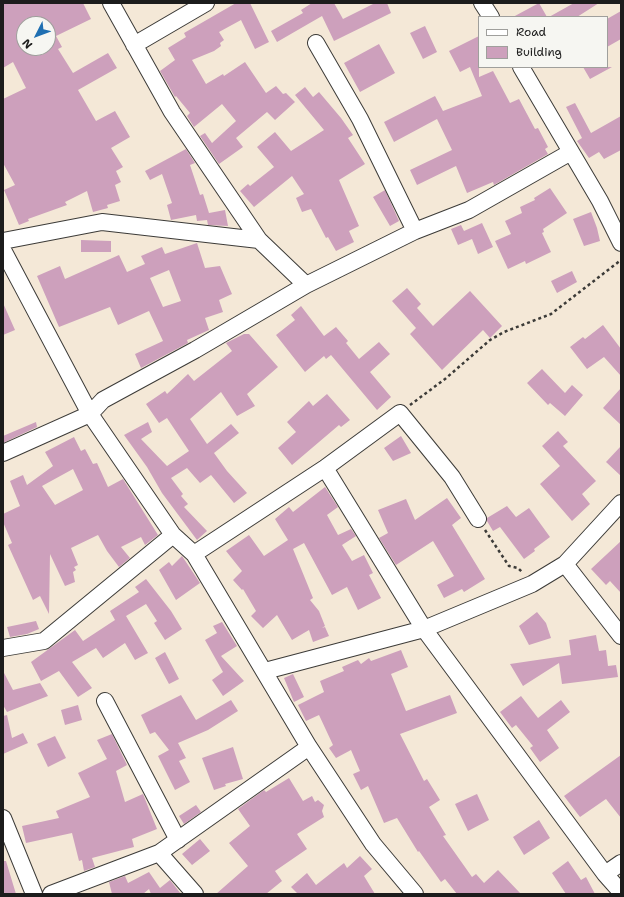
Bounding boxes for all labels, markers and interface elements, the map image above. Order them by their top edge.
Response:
north arrow [16,16,56,56]
legend [478,16,608,68]
text: Road [516,24,546,40]
text: N [19,35,36,52]
text: Building [516,44,562,60]

